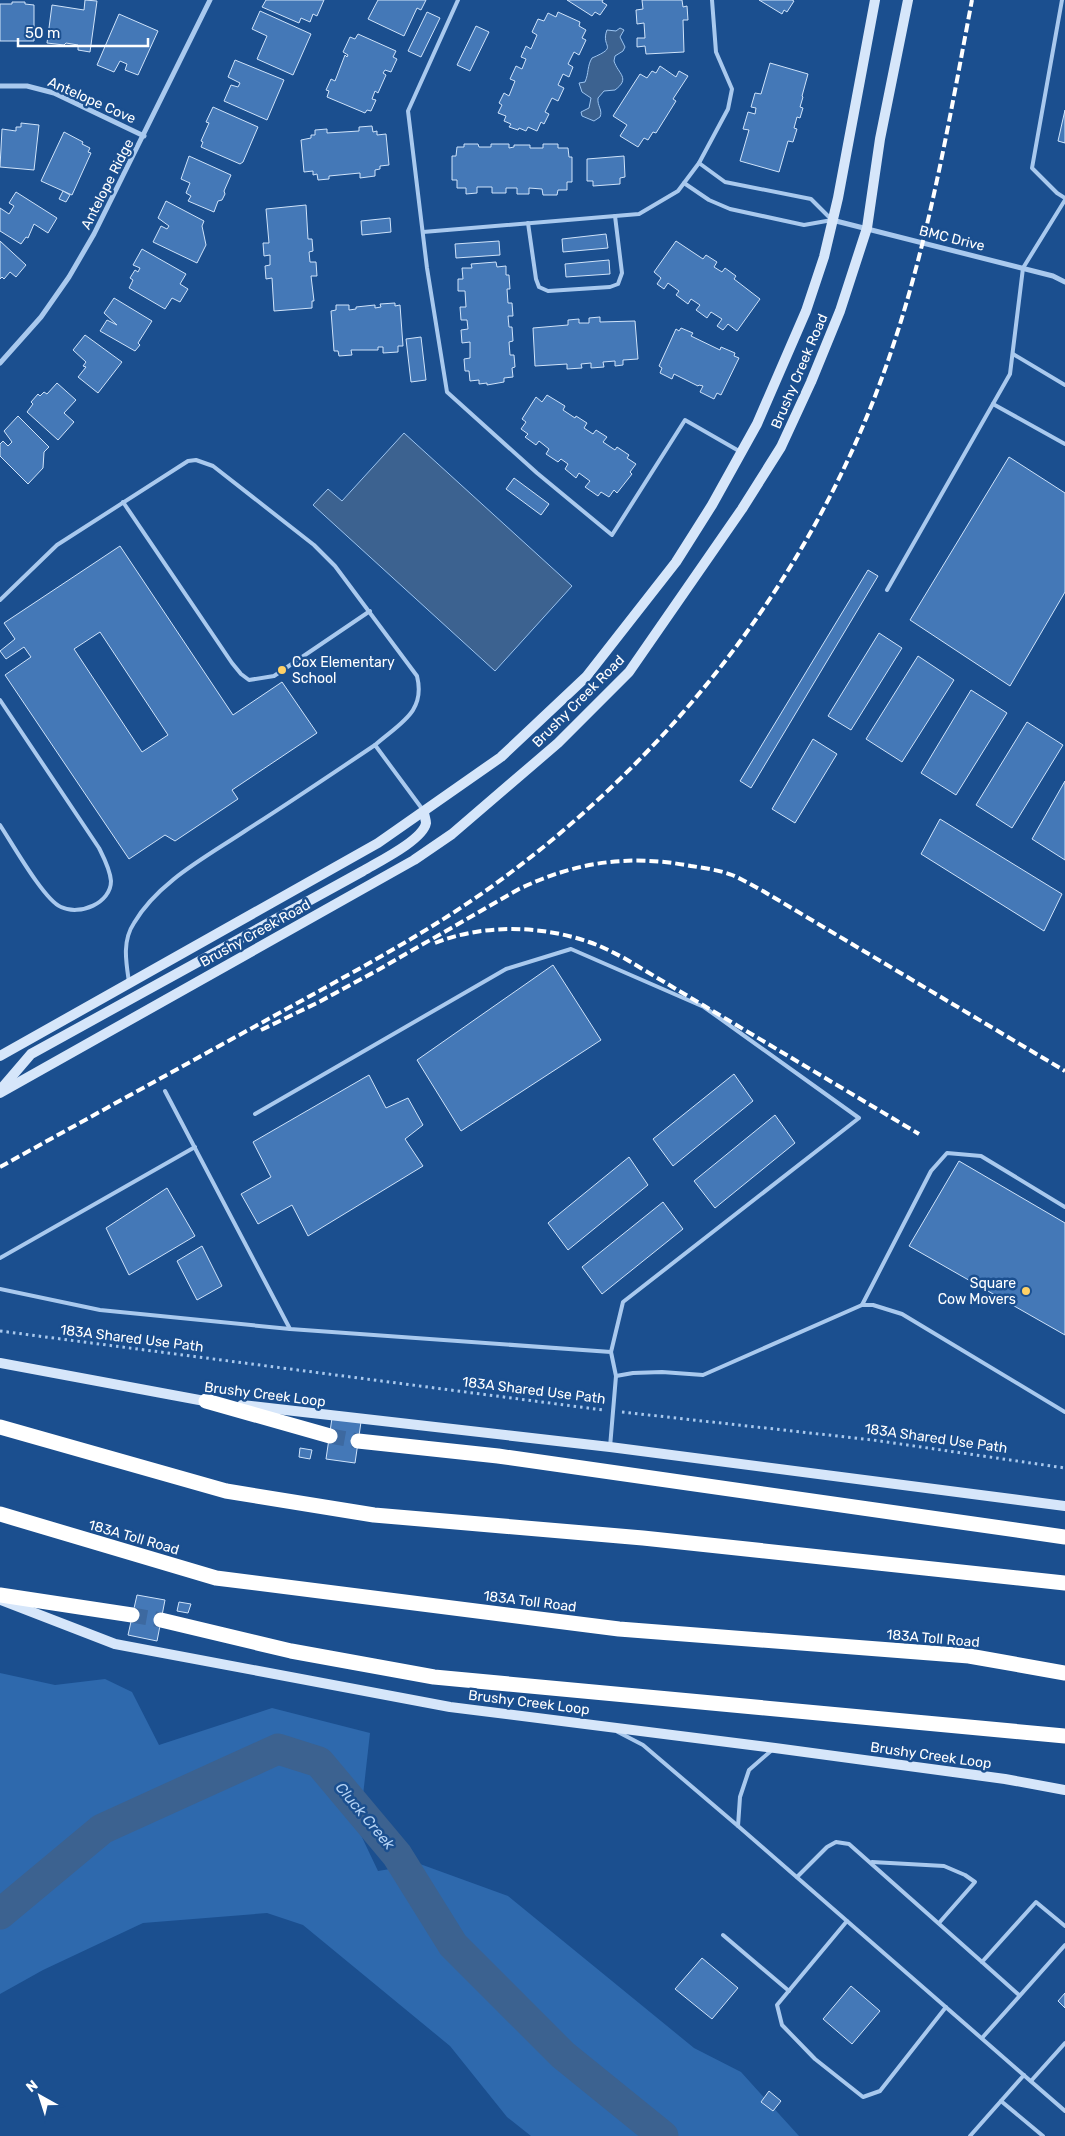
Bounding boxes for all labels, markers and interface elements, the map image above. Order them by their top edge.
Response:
scale bar [18,15,148,47]
text: 50 m [25,24,60,42]
street label: Antelope Cove [45,73,139,128]
street label: Antelope Ridge [77,136,138,232]
street label: BMC Drive [917,222,987,255]
street label: Brushy Creek Road [768,311,831,431]
street label: Brushy Creek Road [529,652,628,751]
place label: Cox Elementary School [292,654,395,687]
marker: Cox Elementary School [276,664,288,676]
street label: Brushy Creek Road [197,896,313,971]
place label: Square Cow Movers [938,1275,1016,1308]
marker: Square Cow Movers [1020,1285,1032,1297]
street label: 183A Shared Use Path [59,1321,205,1356]
street label: 183A Shared Use Path [461,1373,607,1408]
street label: Brushy Creek Loop [203,1379,327,1410]
street label: 183A Shared Use Path [863,1420,1009,1457]
street label: 183A Toll Road [87,1516,181,1559]
street label: 183A Toll Road [482,1587,577,1616]
street label: 183A Toll Road [886,1626,980,1651]
street label: Brushy Creek Loop [467,1687,591,1718]
street label: Brushy Creek Loop [869,1739,993,1772]
water label: Cluck Creek [332,1779,399,1854]
north arrow [15,2071,65,2121]
text: N [23,2077,41,2096]

